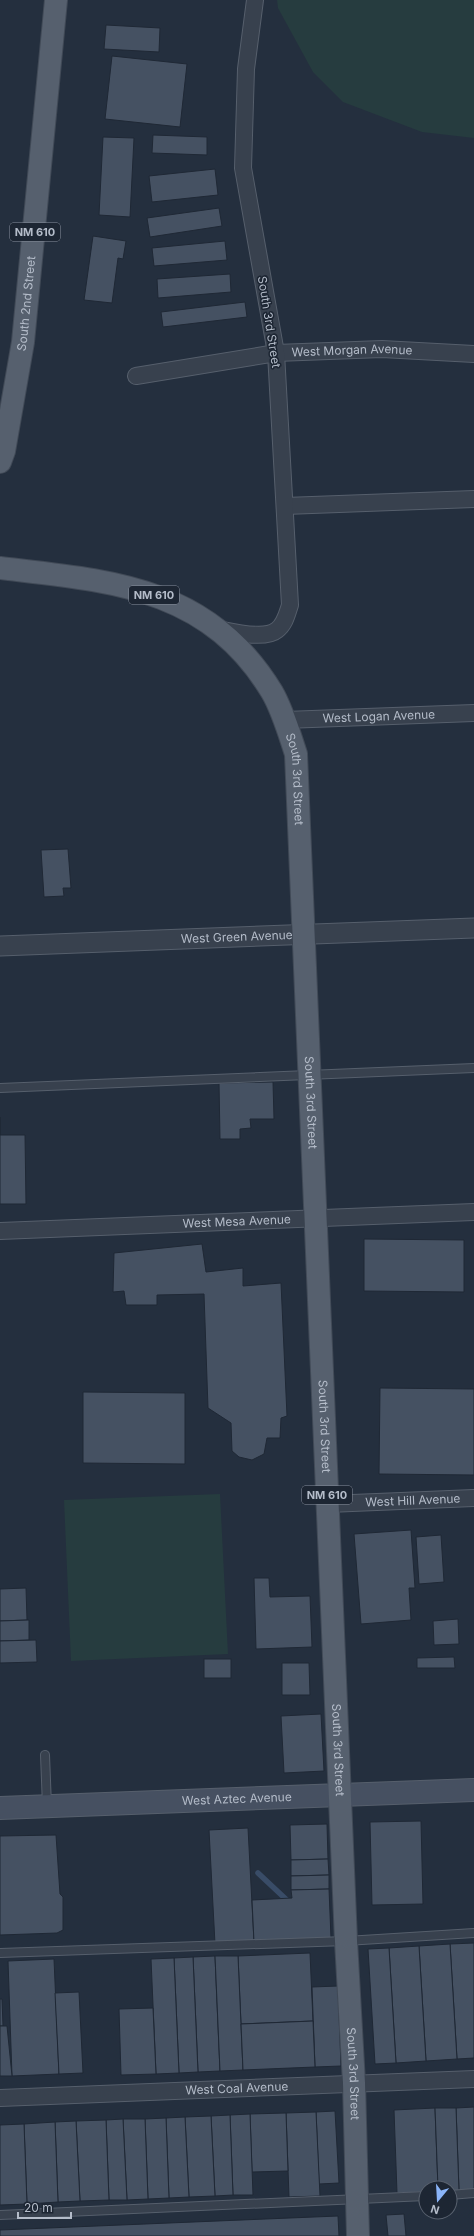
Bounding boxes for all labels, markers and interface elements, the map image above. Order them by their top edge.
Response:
road number: NM 610 [10,223,60,241]
street label: South 2nd Street [14,255,38,352]
street label: South 3rd Street [255,275,284,369]
street label: West Morgan Avenue [291,341,413,359]
road number: NM 610 [129,586,179,604]
street label: West Logan Avenue [322,706,435,726]
street label: South 3rd Street [283,731,307,826]
street label: West Green Avenue [181,927,293,946]
street label: South 3rd Street [302,1056,321,1149]
street label: West Mesa Avenue [182,1211,291,1231]
street label: South 3rd Street [315,1380,334,1473]
road number: NM 610 [302,1486,352,1504]
street label: West Hill Avenue [365,1491,461,1509]
street label: South 3rd Street [329,1703,348,1797]
street label: West Aztec Avenue [182,1789,292,1808]
street label: South 3rd Street [344,2027,363,2120]
street label: West Coal Avenue [185,2078,289,2098]
north arrow [418,2180,458,2220]
scale bar [18,2194,71,2220]
text: 20 m [24,2200,53,2215]
text: N [429,2202,441,2217]

